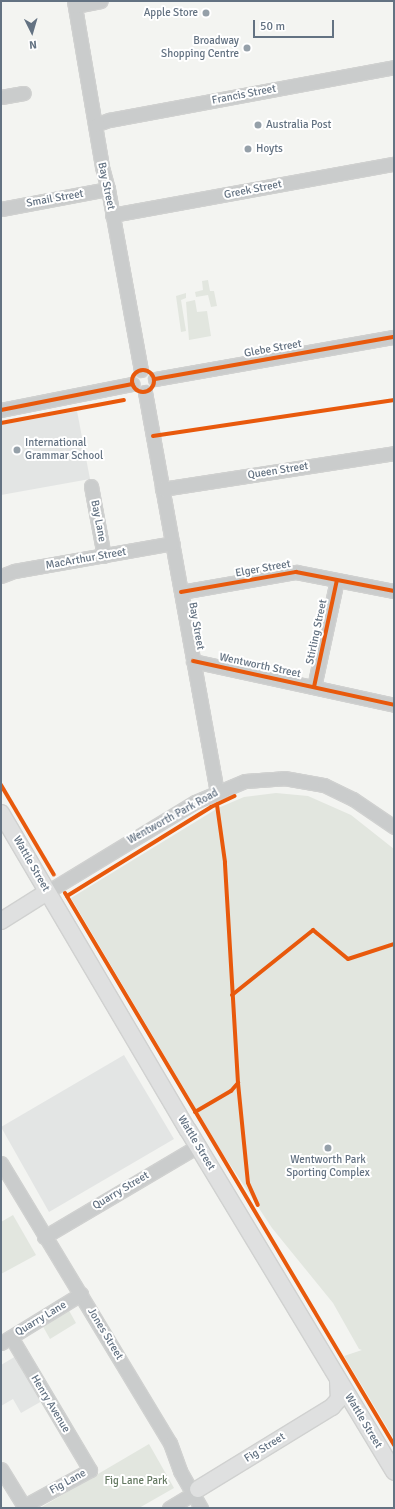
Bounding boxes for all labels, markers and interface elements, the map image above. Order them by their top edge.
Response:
place label: Apple Store [144,6,198,20]
marker: Apple Store [201,8,211,18]
north arrow [12,12,52,52]
scale bar [255,12,336,38]
text: 50 m [260,19,285,34]
place label: Broadway Shopping Centre [161,35,239,61]
text: N [29,38,37,51]
marker: Broadway Shopping Centre [242,43,252,53]
street label: Francis Street [211,82,277,108]
place label: Australia Post [266,118,331,132]
marker: Australia Post [253,120,263,130]
place label: Hoyts [256,142,283,156]
marker: Hoyts [243,144,253,154]
street label: Bay Street [95,161,117,211]
street label: Greek Street [223,178,283,202]
street label: Smail Street [25,187,85,211]
street label: Glebe Street [243,337,303,361]
place label: International Grammar School [25,437,103,463]
marker: International Grammar School [12,445,22,455]
street label: Queen Street [247,460,309,482]
street label: Bay Lane [87,499,109,543]
street label: MacArthur Street [45,545,127,573]
street label: Elger Street [234,558,292,580]
street label: Stirling Street [304,598,330,666]
street label: Bay Street [185,601,207,651]
street label: Wentworth Street [218,651,302,681]
street label: Wentworth Park Road [125,787,221,847]
street label: Wattle Street [10,834,52,894]
street label: Wattle Street [174,1113,218,1173]
marker: Wentworth Park Sporting Complex [323,1143,333,1153]
place label: Wentworth Park Sporting Complex [286,1154,370,1180]
street label: Quarry Street [90,1169,152,1213]
street label: Quarry Lane [13,1299,69,1339]
street label: Jones Street [84,1306,126,1362]
street label: Henry Avenue [28,1373,72,1435]
street label: Wattle Street [341,1391,385,1451]
street label: Fig Street [242,1430,288,1466]
street label: Fig Lane [47,1467,89,1497]
park label: Fig Lane Park [104,1474,168,1488]

